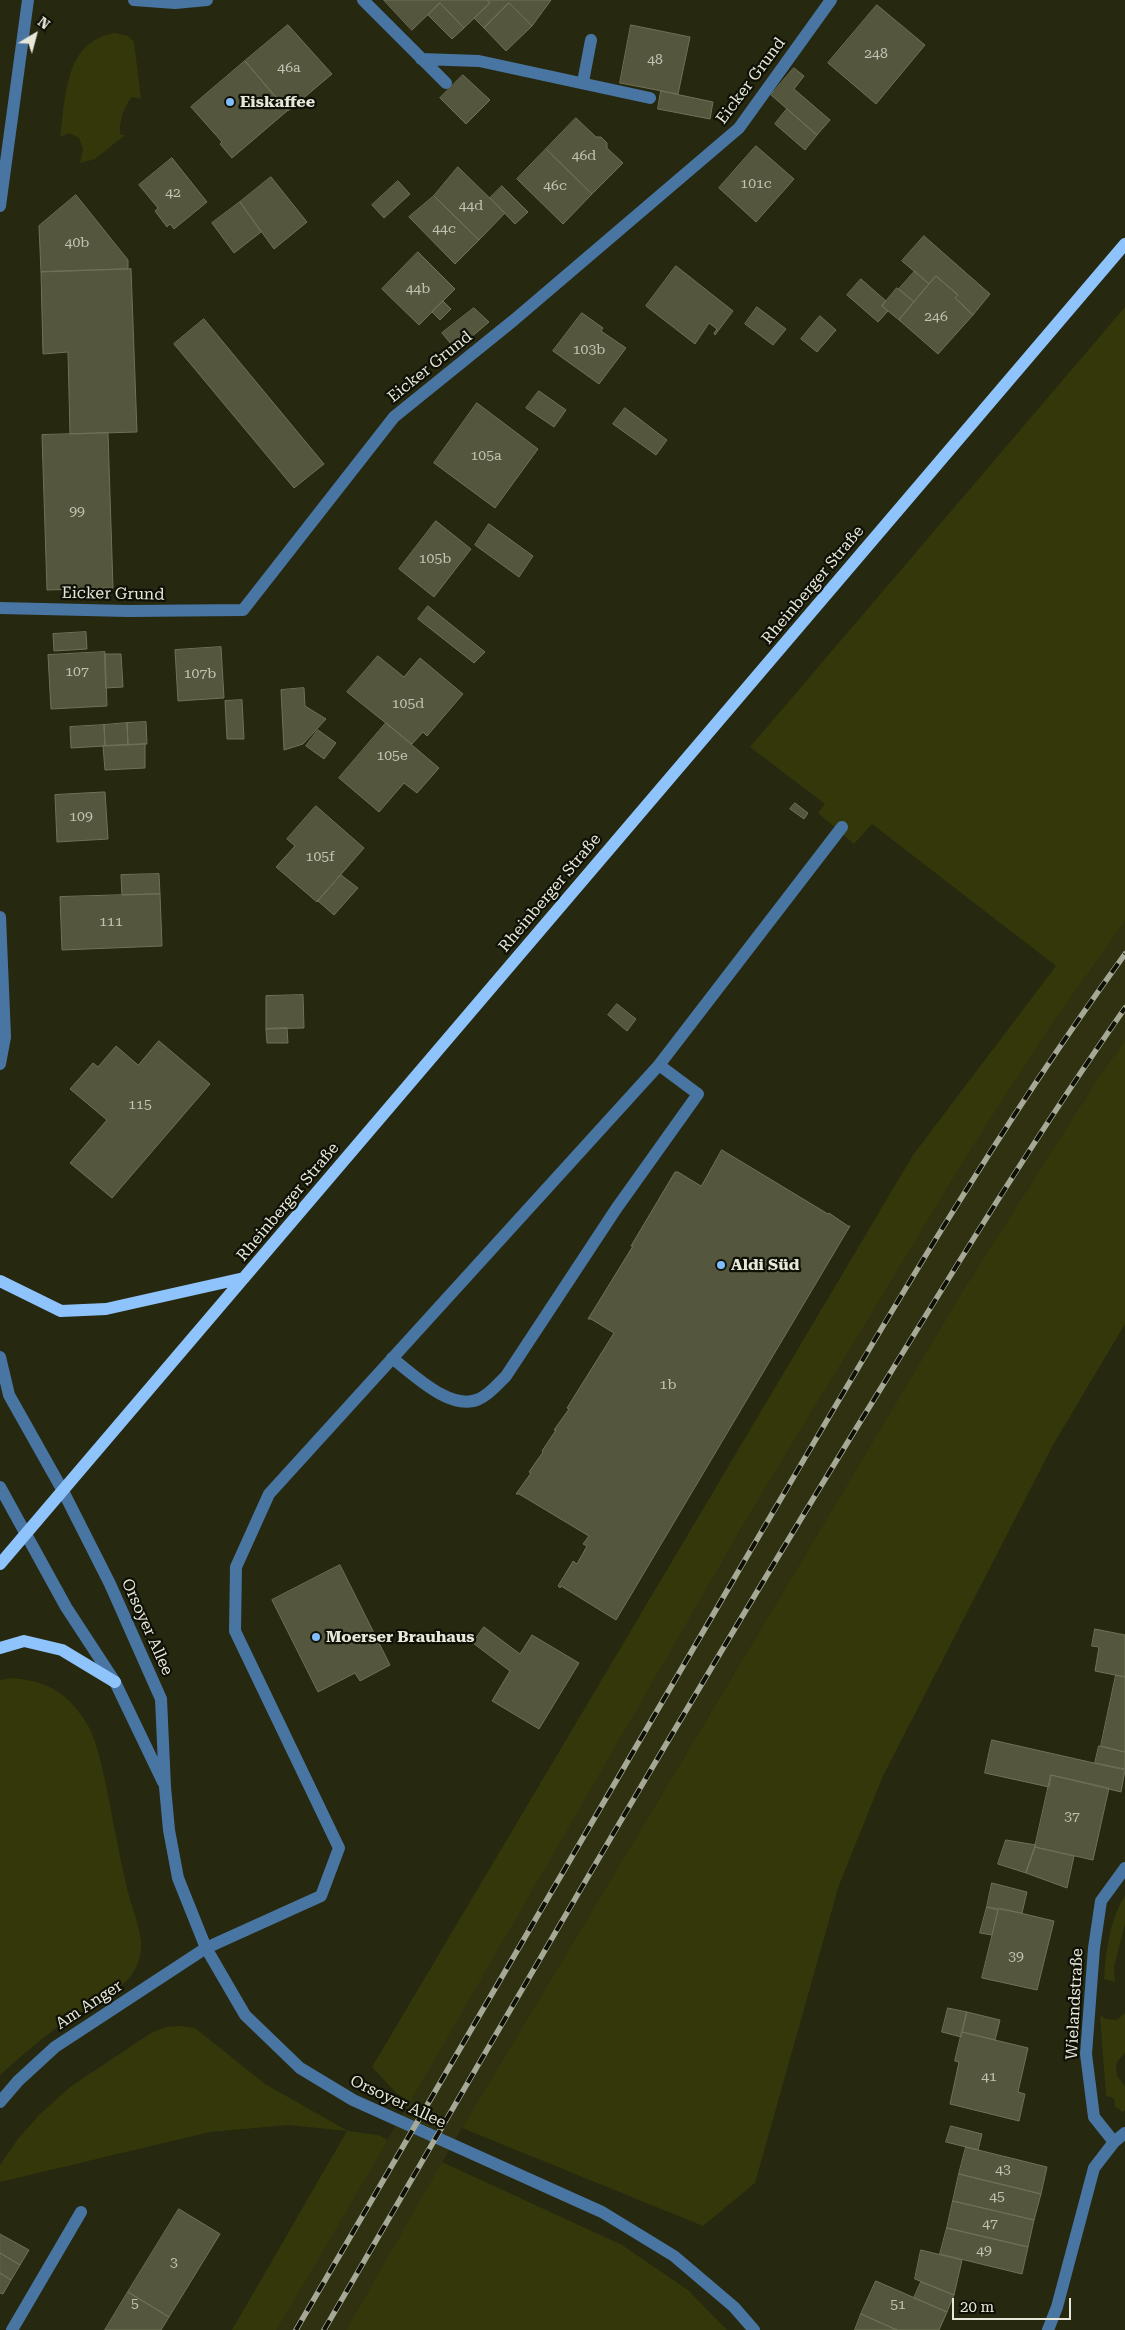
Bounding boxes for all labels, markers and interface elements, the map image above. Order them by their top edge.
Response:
north arrow [10,10,60,60]
text: N [35,13,53,33]
street label: Eicker Grund [712,34,790,128]
house number: 248 [864,46,888,62]
house number: 48 [647,52,663,68]
house number: 46a [277,60,301,76]
place label: Eiskaffee [240,92,315,112]
marker: Eiskaffee [224,96,236,108]
house number: 46d [572,148,596,164]
house number: 101c [740,176,772,192]
house number: 46c [543,178,567,194]
house number: 42 [165,185,181,201]
house number: 44d [459,198,483,214]
house number: 44c [432,221,456,237]
house number: 40b [65,235,89,251]
house number: 44b [406,281,430,297]
house number: 246 [924,309,948,325]
street label: Eicker Grund [384,327,476,407]
house number: 103b [573,342,605,358]
house number: 105a [470,448,502,464]
house number: 99 [69,504,85,520]
street label: Rheinberger Straße [758,522,868,648]
house number: 105b [419,551,451,567]
street label: Eicker Grund [61,584,165,604]
house number: 107 [65,664,89,680]
house number: 107b [184,666,216,682]
house number: 105d [392,696,424,712]
house number: 105e [376,748,408,764]
house number: 109 [69,809,93,825]
street label: Rheinberger Straße [495,830,605,956]
house number: 105f [306,849,334,865]
house number: 111 [99,914,123,930]
house number: 115 [128,1097,152,1113]
street label: Rheinberger Straße [233,1139,343,1265]
place label: Aldi Süd [731,1255,799,1275]
marker: Aldi Süd [715,1259,727,1271]
house number: 1b [660,1377,676,1393]
street label: Orsoyer Allee [117,1576,177,1678]
place label: Moerser Brauhaus [326,1627,475,1647]
marker: Moerser Brauhaus [310,1631,322,1643]
house number: 37 [1064,1809,1080,1825]
street label: Wielandstraße [1062,1948,1088,2060]
house number: 39 [1008,1949,1024,1965]
street label: Am Anger [52,1976,126,2034]
house number: 41 [981,2069,997,2085]
street label: Orsoyer Allee [347,2071,449,2133]
house number: 43 [995,2162,1011,2178]
house number: 45 [989,2189,1005,2205]
house number: 47 [982,2216,998,2232]
house number: 49 [976,2243,992,2259]
house number: 3 [170,2255,178,2271]
scale bar [955,2288,1074,2320]
house number: 5 [131,2296,139,2312]
house number: 51 [890,2297,906,2313]
text: 20 m [960,2298,994,2316]

